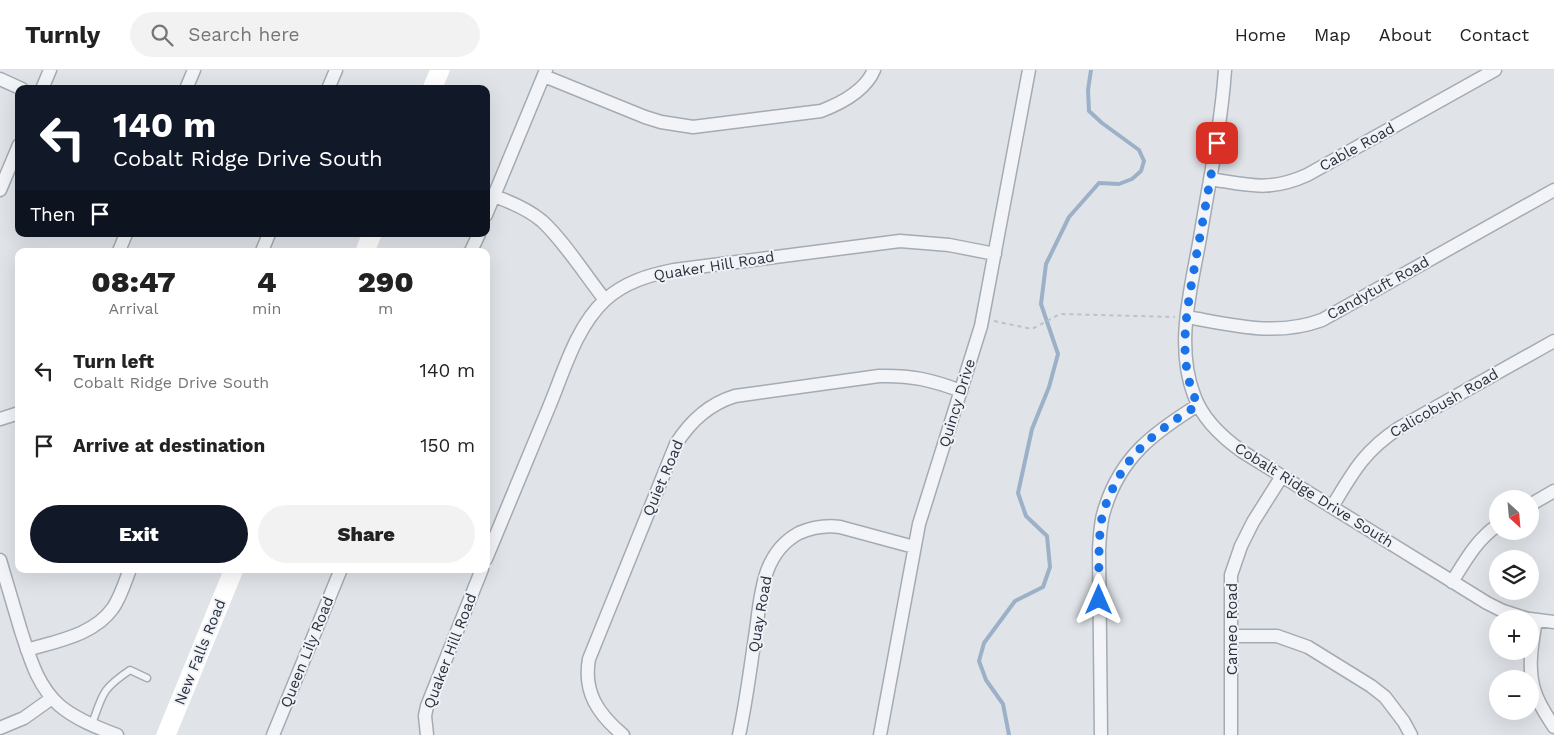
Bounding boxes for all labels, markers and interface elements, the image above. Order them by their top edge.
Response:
search box [130,12,480,57]
text: Turnly [25,21,100,49]
icon: search [148,21,176,49]
text: Search here [188,23,300,46]
text: Home [1235,24,1286,45]
text: Map [1314,24,1351,45]
text: About [1379,24,1431,45]
text: Contact [1459,24,1529,45]
text: 140 m [113,104,216,146]
icon: left [30,105,95,170]
street label: Cable Road [1316,119,1398,175]
pin [1196,122,1238,164]
icon: arrive [1203,129,1231,157]
text: Cobalt Ridge Drive South [113,146,383,171]
icon: arrive [86,200,114,228]
text: Then [30,203,76,226]
street label: Quaker Hill Road [652,248,776,284]
street label: Candytuft Road [1324,253,1432,323]
text: 08:47 [91,264,176,299]
text: 4 [257,264,277,299]
text: 290 [358,264,414,299]
text: Arrival [109,299,158,318]
text: min [252,299,281,318]
text: m [378,299,393,318]
text: Turn left [73,350,154,373]
icon: left [30,357,58,385]
street label: Quincy Drive [935,357,979,449]
text: 140 m [420,359,475,382]
street label: Calicobush Road [1387,365,1501,441]
text: Cobalt Ridge Drive South [73,373,269,392]
icon: arrive [30,432,58,460]
text: Arrive at destination [73,434,265,457]
text: 150 m [420,434,475,457]
street label: Quiet Road [639,437,687,519]
street label: Cobalt Ridge Drive South [1231,439,1397,551]
north arrow [1489,490,1539,540]
map controls [1489,490,1539,720]
button: Exit [30,505,248,563]
button: Share [258,505,475,563]
button: layers [1489,550,1539,600]
position arrow [1072,573,1124,625]
street label: Quay Road [744,574,776,654]
street label: Cameo Road [1223,583,1241,675]
street label: Quaker Hill Road [420,591,480,711]
street label: Queen Lily Road [276,594,338,710]
street label: New Falls Road [171,597,229,707]
button: + [1489,610,1539,660]
button: − [1489,670,1539,720]

